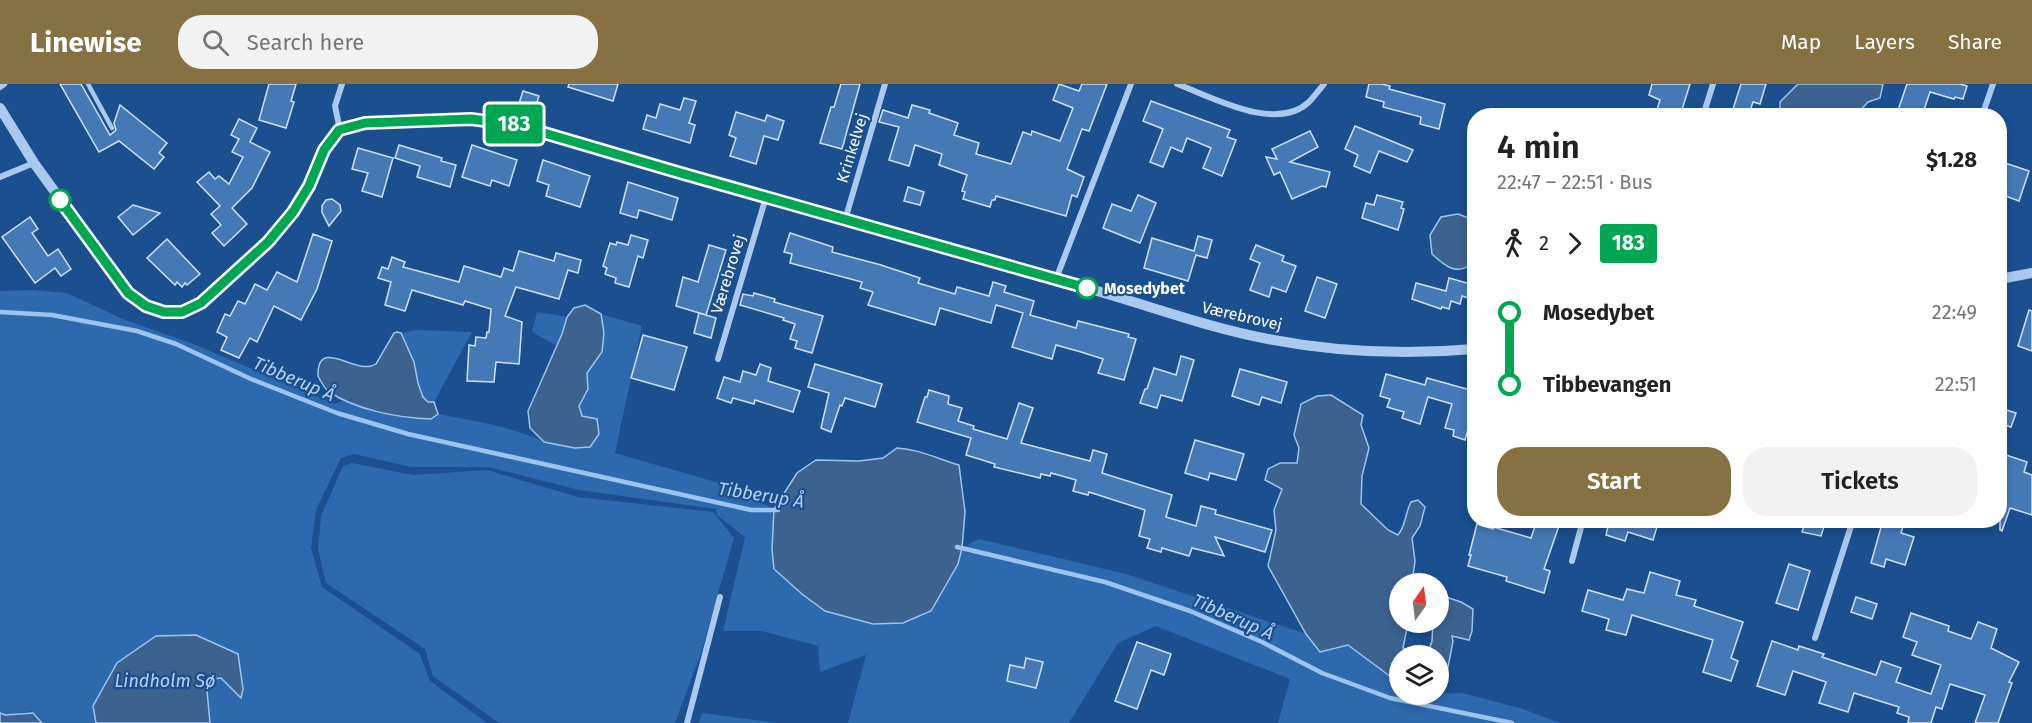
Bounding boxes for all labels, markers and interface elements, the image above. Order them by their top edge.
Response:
search box [178,15,598,69]
text: Linewise [30,26,142,59]
icon: search [199,26,232,59]
text: Search here [247,29,364,56]
text: Map [1781,29,1821,55]
text: Layers [1854,29,1915,55]
text: Share [1948,29,2002,55]
line badge: 183 [480,104,548,144]
text: 183 [498,111,530,137]
street label: Krinkelvej [832,111,872,185]
text: 4 min [1497,127,1580,167]
text: $1.28 [1926,146,1977,173]
text: 22:47 – 22:51 · Bus [1497,170,1652,194]
unlabelled marker [49,189,71,211]
icon: walk [1497,227,1530,260]
icon: forward [1558,227,1591,260]
text: 183 [1612,230,1645,256]
text: 2 [1539,231,1549,255]
street label: Værebrovej [707,232,749,316]
marker: Mosedybet [1076,277,1098,299]
place label: Mosedybet [1104,279,1186,298]
street label: Værebrovej [1200,298,1284,334]
text: Mosedybet [1543,299,1654,326]
text: 22:49 [1932,300,1977,324]
water label: Tibberup Å [250,351,339,406]
text: Tibbevangen [1543,371,1671,398]
text: 22:51 [1935,372,1977,396]
button: Start [1497,447,1731,516]
button: Tickets [1743,447,1977,516]
water label: Tibberup Å [716,476,806,513]
north arrow [1389,573,1449,633]
map controls [1389,573,1449,705]
water label: Tibberup Å [1189,588,1278,645]
button: layers [1389,645,1449,705]
water label: Lindholm Sø [115,670,215,692]

